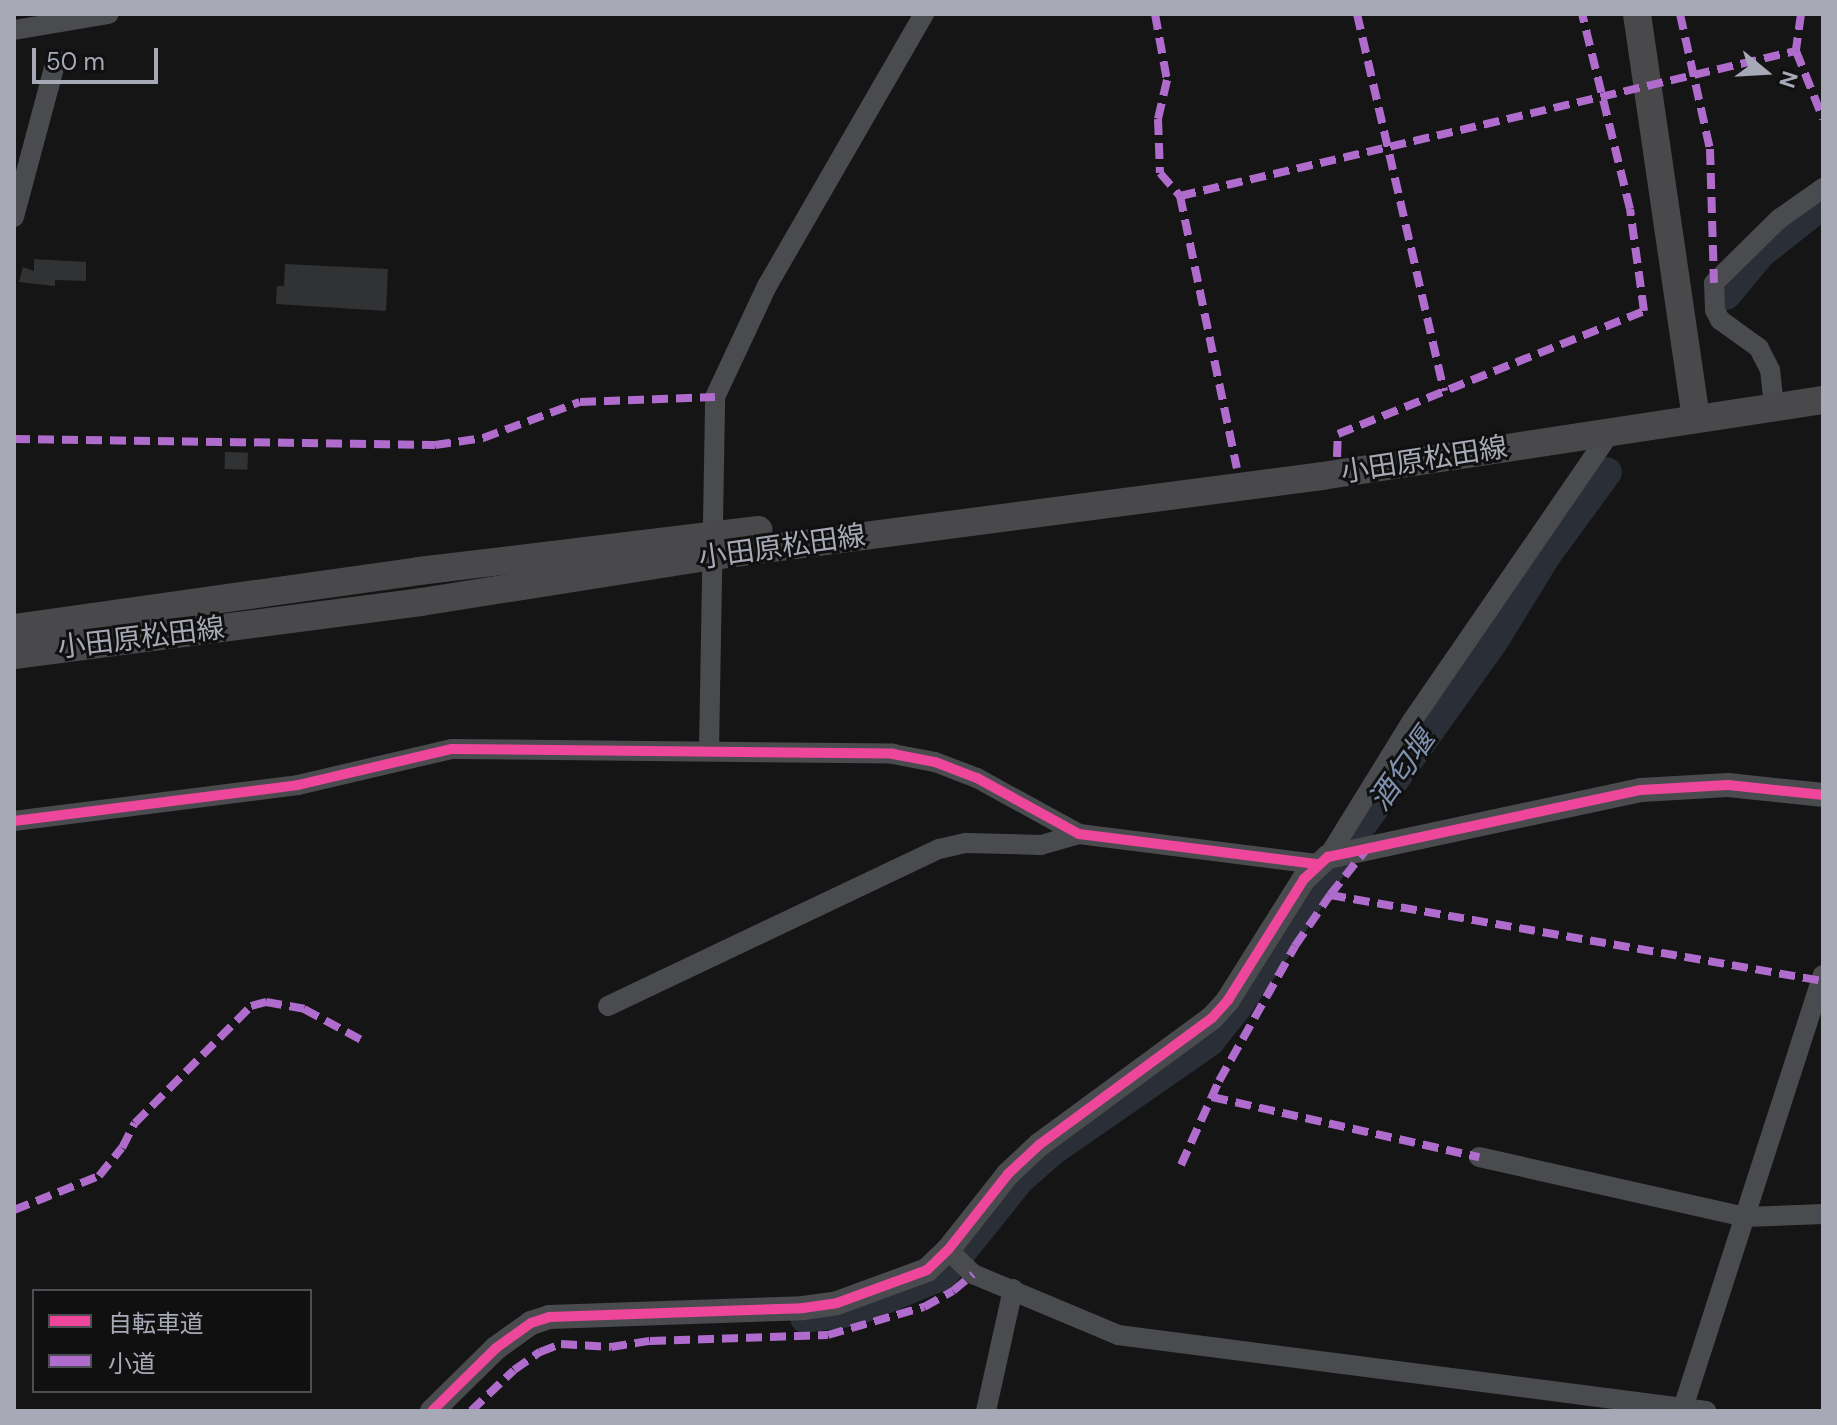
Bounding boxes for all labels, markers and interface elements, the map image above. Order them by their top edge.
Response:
scale bar [36,32,162,82]
north arrow [1725,32,1805,112]
text: 50 m [46,46,105,77]
text: N [1772,67,1805,92]
street label: 小田原松田線 [1338,430,1510,490]
street label: 小田原松田線 [696,519,868,575]
street label: 小田原松田線 [56,611,226,665]
water label: 酒匂堰 [1361,723,1443,817]
legend [32,1289,312,1393]
text: 自転車道 [108,1308,204,1339]
text: 小道 [108,1348,156,1379]

